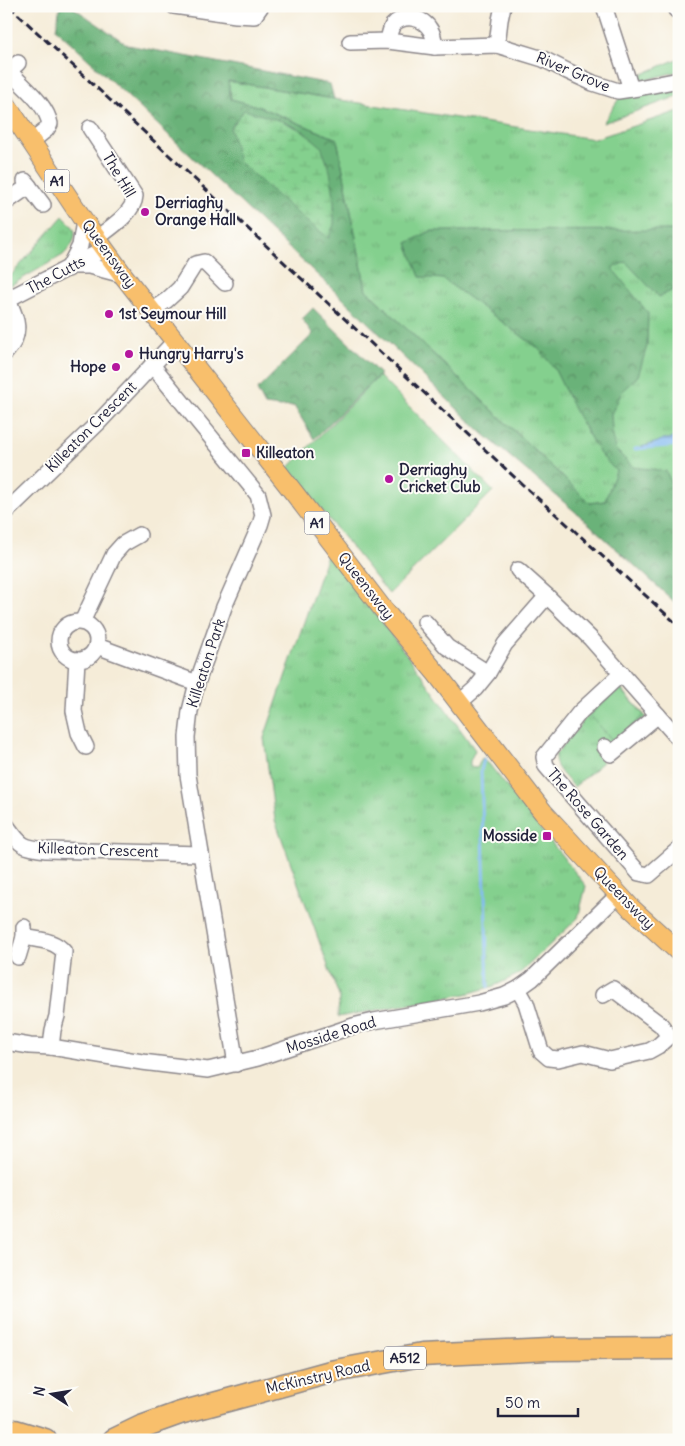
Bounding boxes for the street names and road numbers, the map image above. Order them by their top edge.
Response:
street label: River Grove [533,47,613,96]
street label: The Hill [99,149,140,201]
road number: A1 [44,170,70,192]
street label: Queensway [78,216,141,292]
street label: The Cutts [23,251,88,298]
street label: Killeaton Crescent [41,377,140,476]
road number: A1 [304,512,330,534]
street label: Queensway [334,548,399,623]
street label: Killeaton Park [182,615,229,710]
street label: The Rose Garden [543,764,634,864]
street label: Killeaton Crescent [37,838,159,861]
street label: Queensway [590,862,659,933]
street label: Mosside Road [284,1012,378,1057]
road number: A512 [384,1346,426,1370]
street label: McKinstry Road [264,1355,372,1398]

